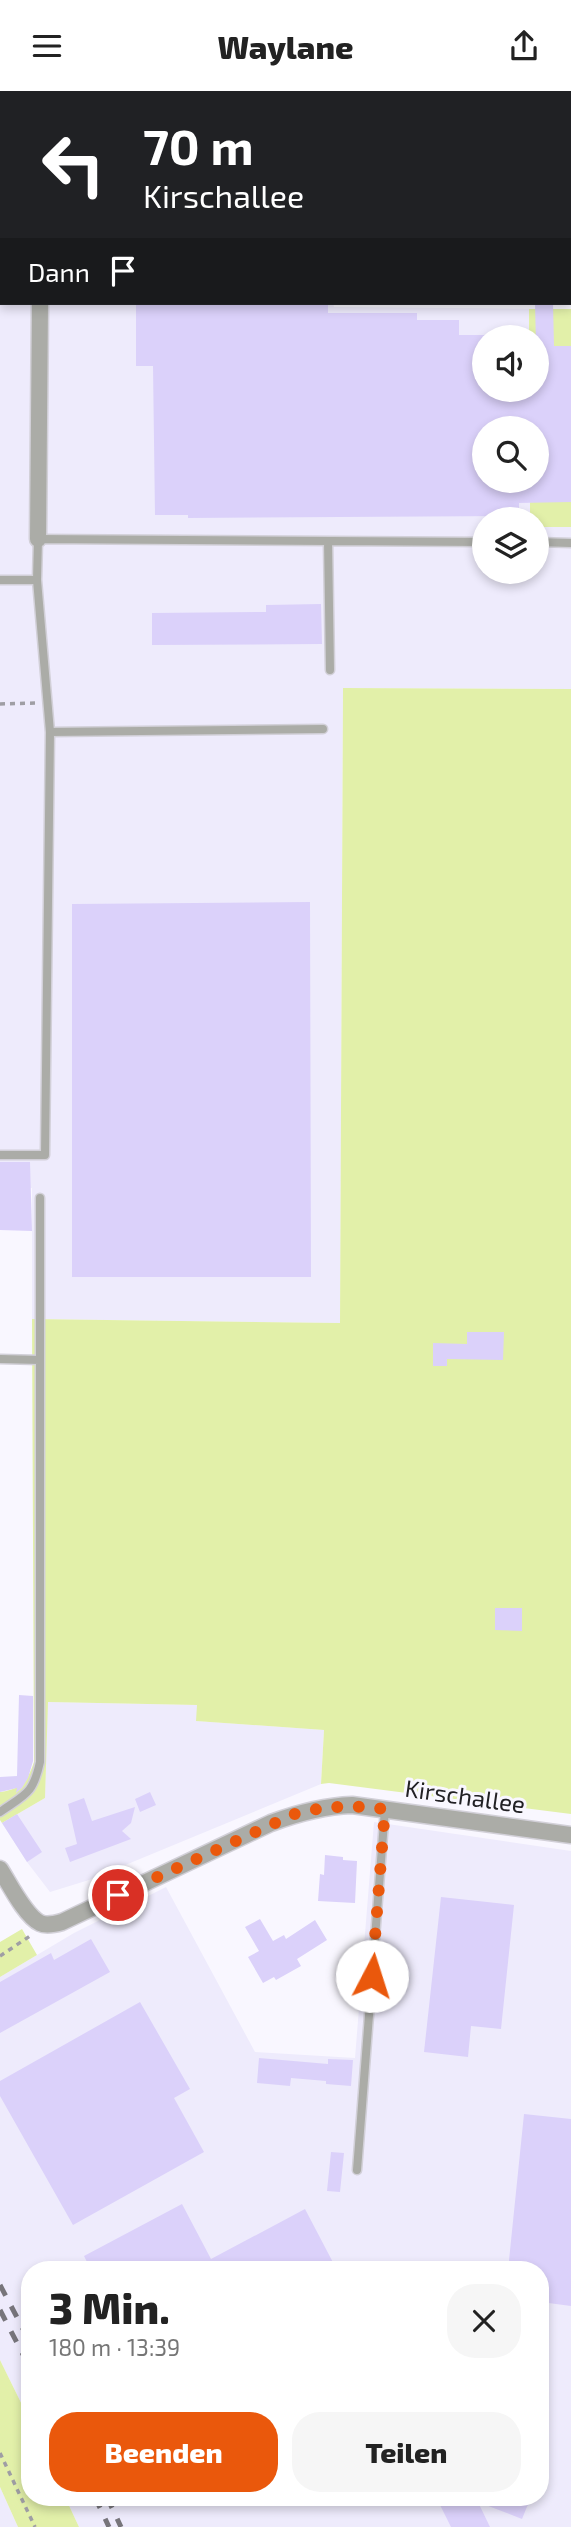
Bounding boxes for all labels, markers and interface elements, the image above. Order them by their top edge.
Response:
icon: menu [28,27,66,65]
text: Waylane [217,27,354,65]
icon: share [505,27,543,65]
text: 70 m [143,116,254,175]
icon: left [28,119,119,210]
text: Kirschallee [143,176,304,214]
icon: arrive [104,252,142,290]
text: Dann [28,256,90,287]
map controls [472,325,549,584]
button: sound [472,325,549,402]
button: search [472,416,549,493]
button: layers [472,507,549,584]
street label: Kirschallee [403,1773,527,1818]
pin [88,1865,148,1925]
icon: arrive [99,1876,137,1914]
position arrow [335,1939,409,2013]
text: 3 Min. [49,2282,170,2332]
button: close [447,2284,521,2358]
text: 180 m · 13:39 [49,2333,180,2361]
button: Beenden [49,2412,278,2492]
button: Teilen [292,2412,521,2492]

